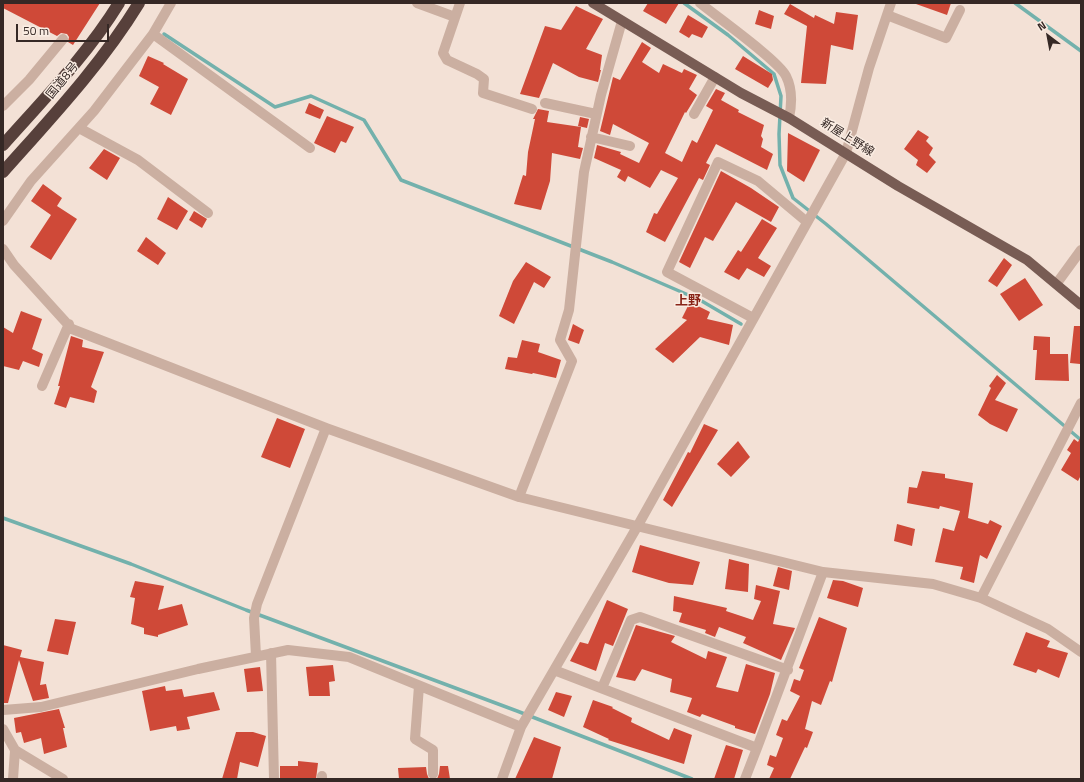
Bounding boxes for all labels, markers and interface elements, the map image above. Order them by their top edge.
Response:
scale bar [18,16,111,42]
north arrow [1028,16,1068,56]
text: N [1034,17,1049,35]
text: 50 m [23,21,49,40]
street label: 国道8号 [44,60,82,102]
street label: 新屋上野線 [818,116,876,160]
district label: 上野 [675,294,701,310]

